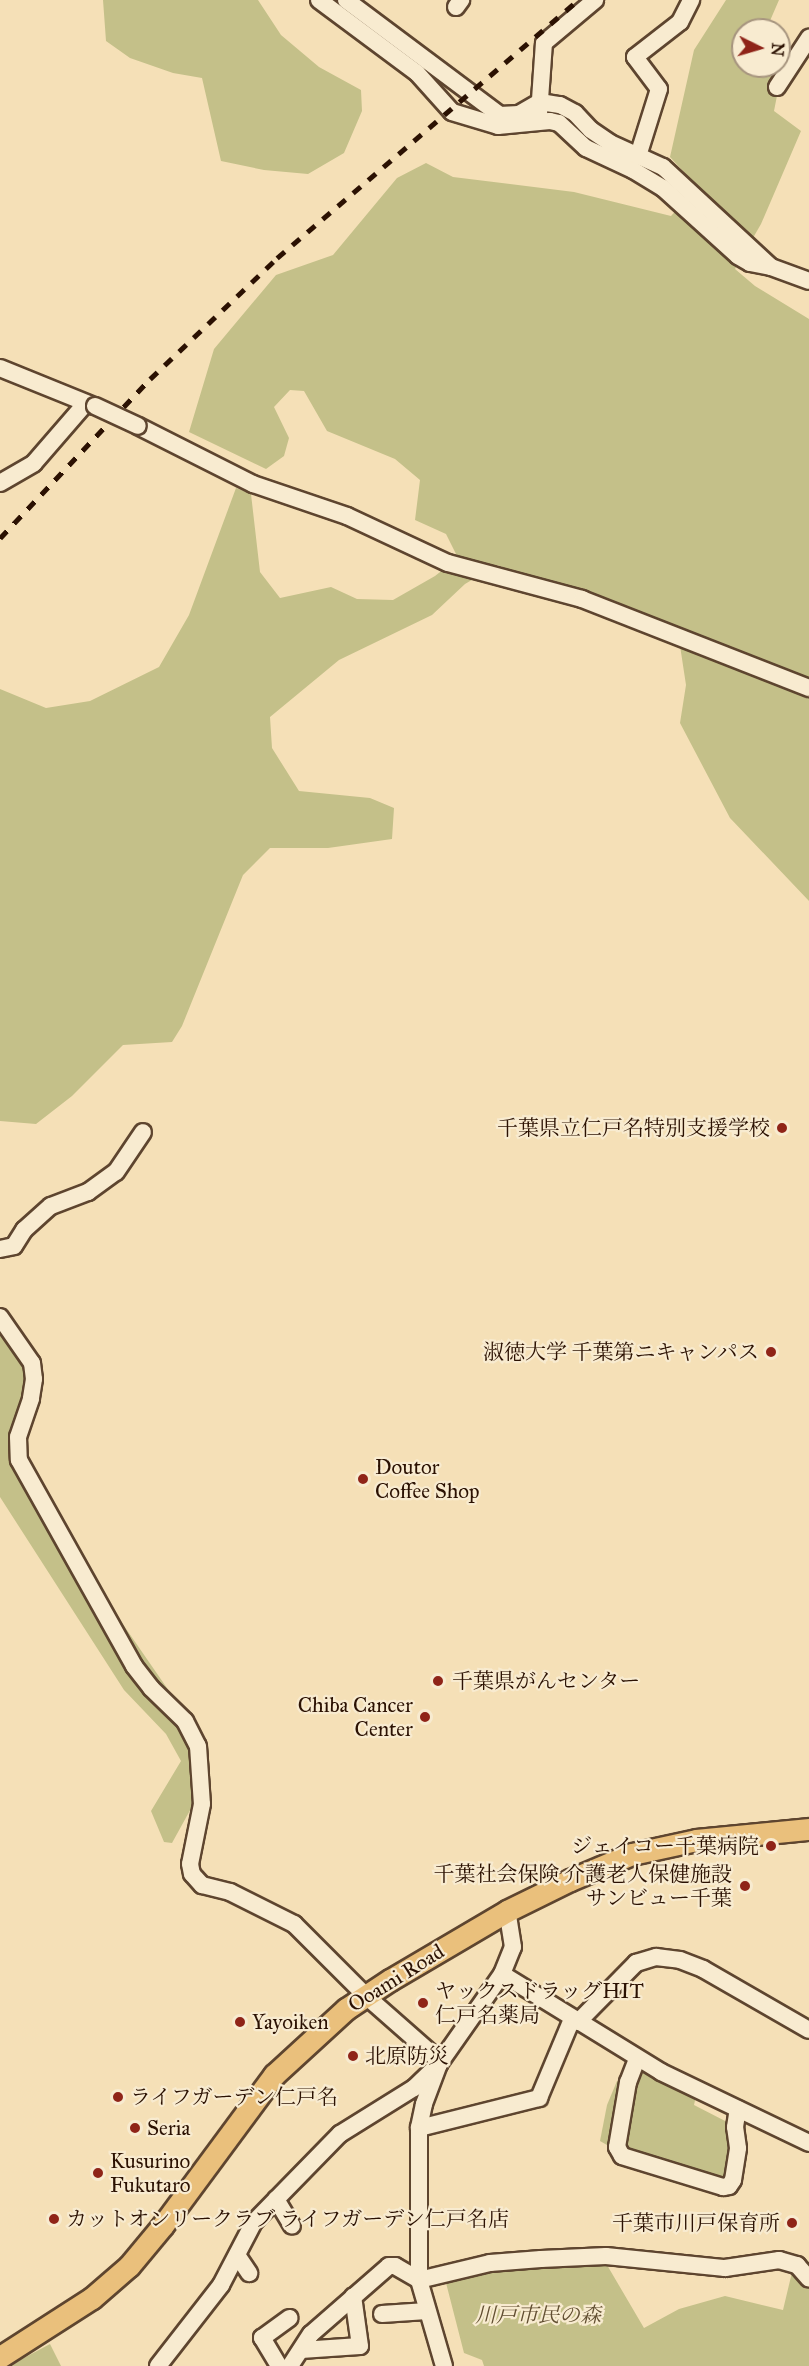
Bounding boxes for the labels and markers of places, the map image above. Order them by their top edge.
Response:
place label: 千葉県立仁戸名特別支援学校 [497,1115,770,1141]
marker: 千葉県立仁戸名特別支援学校 [775,1121,789,1135]
place label: 淑徳大学 千葉第ニキャンパス [481,1339,759,1365]
marker: 淑徳大学 千葉第ニキャンパス [764,1345,778,1359]
place label: Doutor Coffee Shop [375,1454,480,1504]
marker: Doutor Coffee Shop [356,1472,370,1486]
place label: 千葉県がんセンター [452,1668,641,1694]
marker: 千葉県がんセンター [429,1672,447,1690]
place label: Chiba Cancer Center [298,1692,413,1742]
marker: Chiba Cancer Center [418,1710,432,1724]
place label: ジェイコー千葉病院 [570,1833,759,1859]
marker: ジェイコー千葉病院 [764,1839,778,1853]
place label: 千葉社会保険 介護老人保健施設 サンビュー千葉 [433,1861,732,1911]
marker: 千葉社会保険 介護老人保健施設 サンビュー千葉 [736,1877,754,1895]
place label: ヤックスドラッグHIT 仁戸名薬局 [435,1978,645,2028]
marker: ヤックスドラッグHIT 仁戸名薬局 [416,1996,430,2010]
place label: Yayoiken [252,2009,328,2035]
marker: Yayoiken [233,2015,247,2029]
place label: 北原防災 [365,2043,449,2069]
marker: 北原防災 [346,2049,360,2063]
place label: ライフガーデン仁戸名 [130,2084,340,2110]
marker: ライフガーデン仁戸名 [111,2090,125,2104]
place label: Seria [147,2115,190,2141]
marker: Seria [128,2121,142,2135]
place label: Kusurino Fukutaro [110,2148,190,2198]
marker: Kusurino Fukutaro [91,2166,105,2180]
place label: カットオンリークラブ ライフガーデン仁戸名店 [66,2206,512,2232]
place label: 千葉市川戸保育所 [612,2210,780,2236]
marker: カットオンリークラブ ライフガーデン仁戸名店 [47,2212,61,2226]
marker: 千葉市川戸保育所 [785,2216,799,2230]

